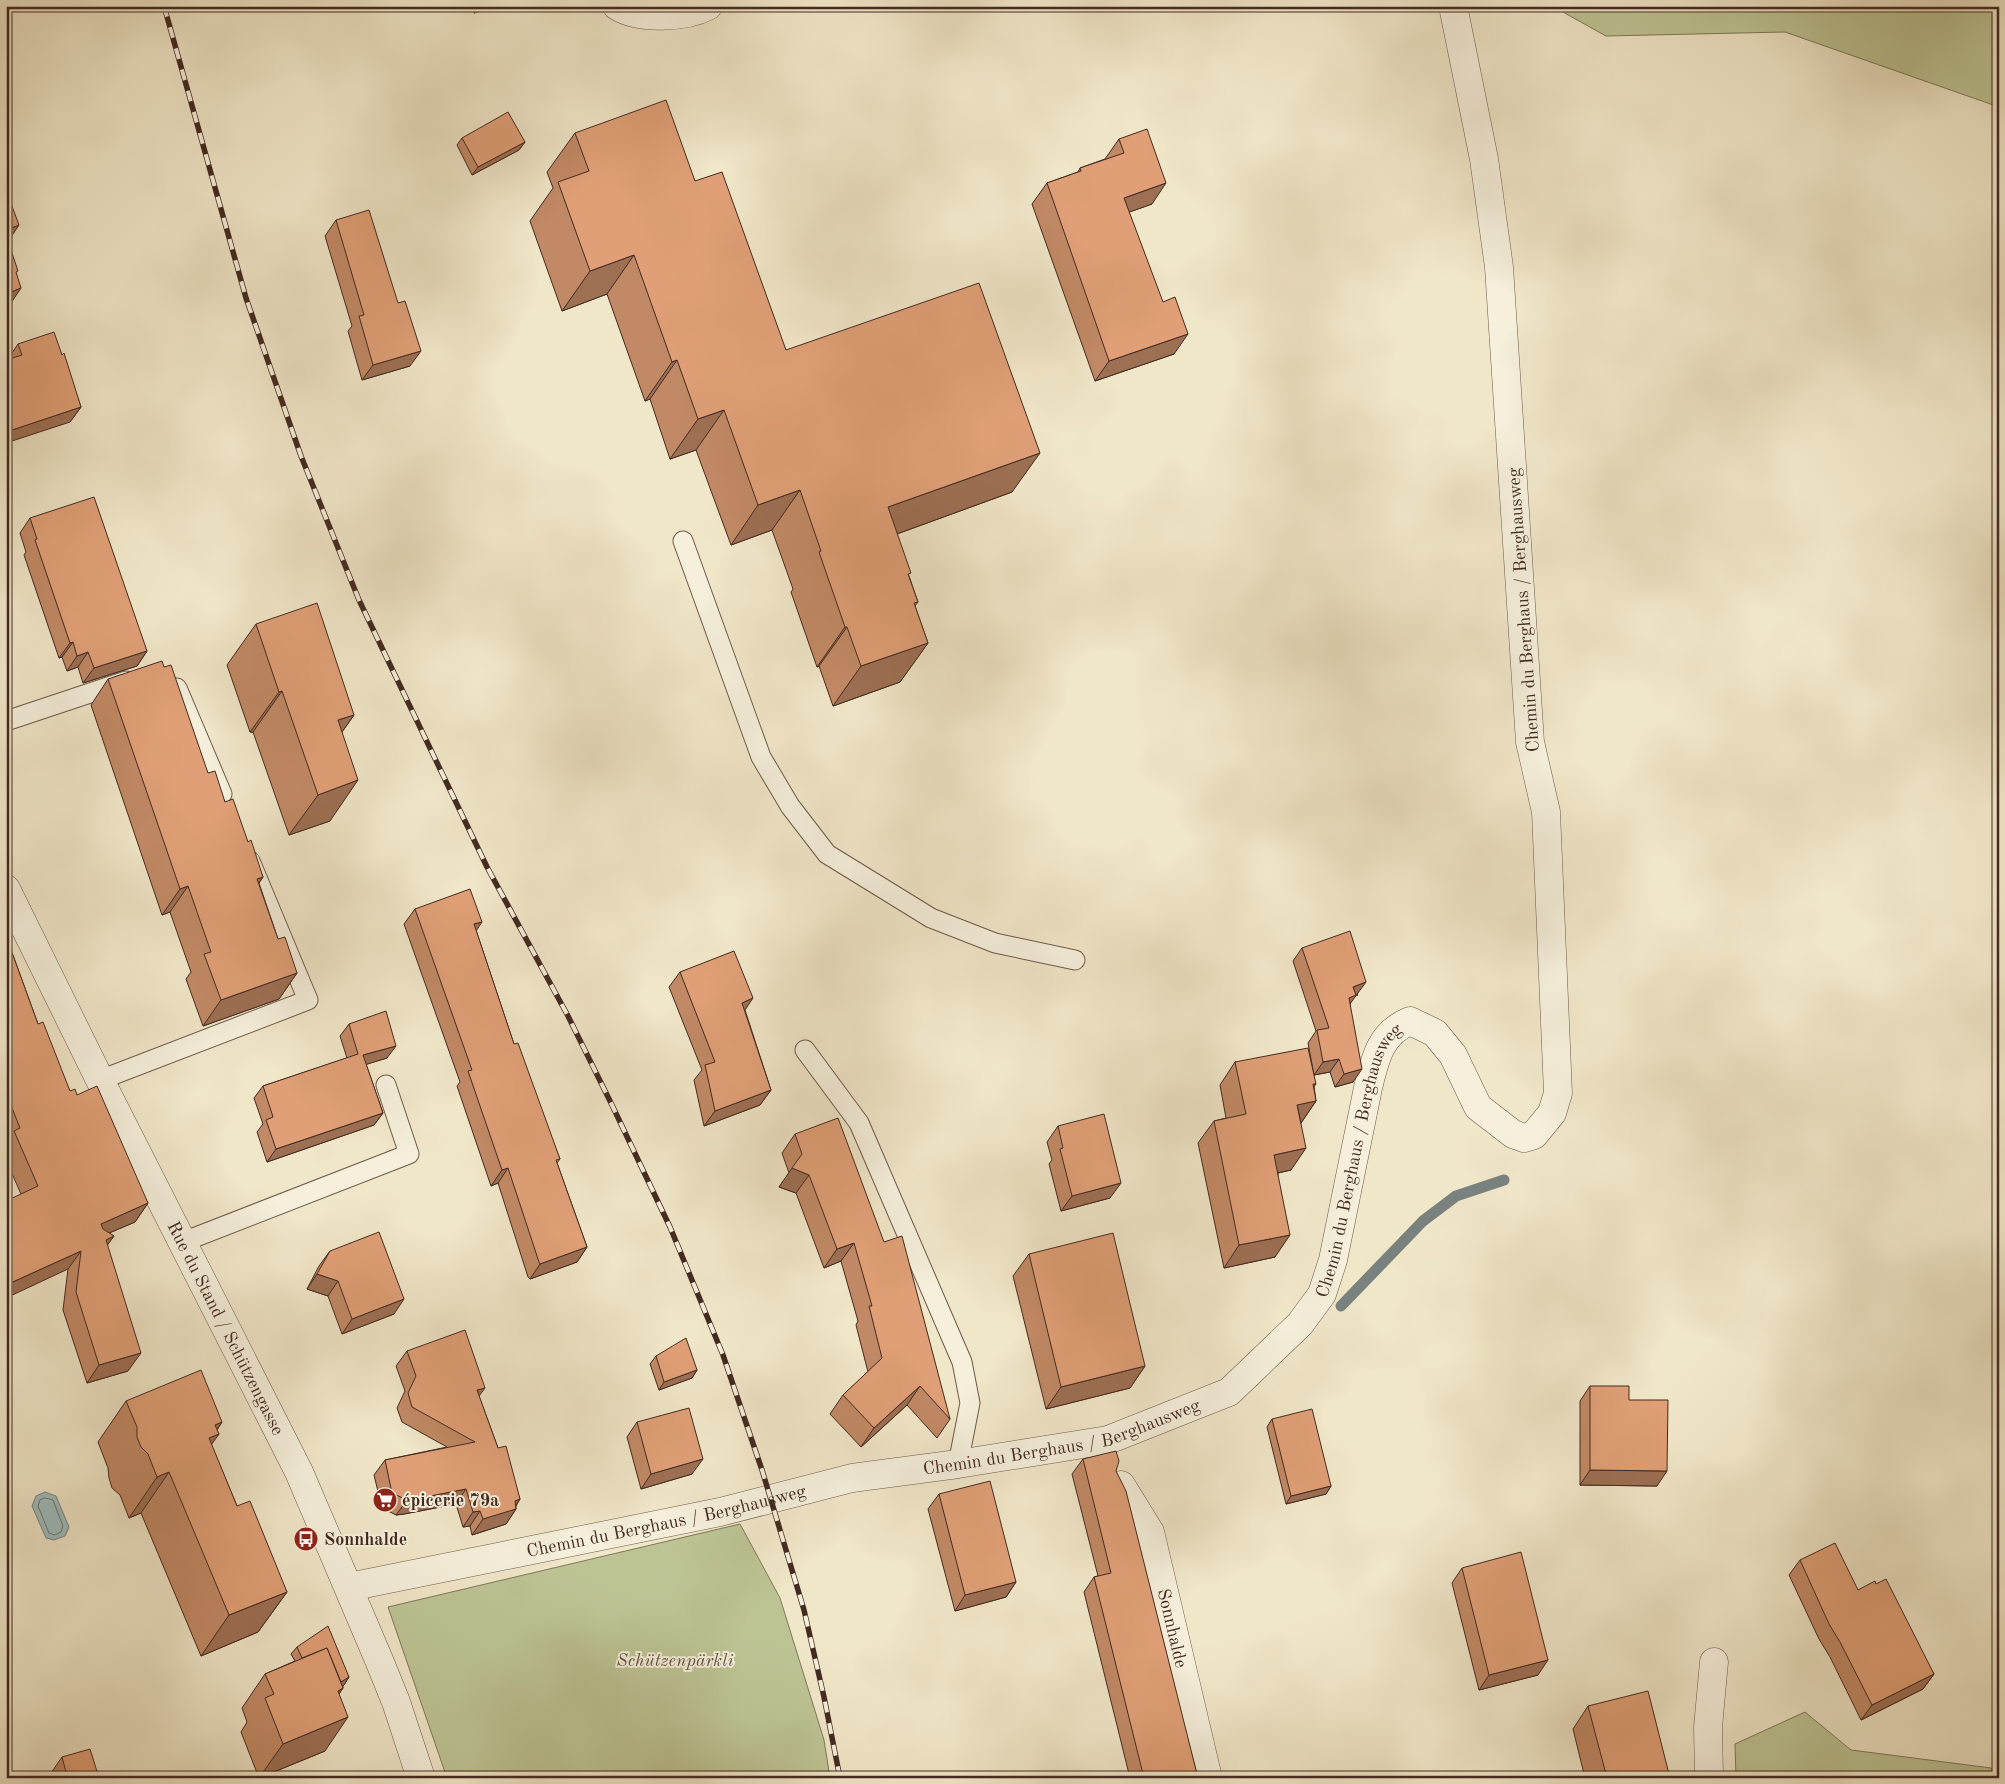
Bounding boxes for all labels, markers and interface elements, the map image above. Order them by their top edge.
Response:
street label: Chemin du Berghaus / Berghausweg [1505,467,1543,753]
street label: Chemin du Berghaus / Berghausweg [1313,1020,1406,1300]
street label: Rue du Stand / Schützengasse [163,1219,287,1438]
street label: Chemin du Berghaus / Berghausweg [922,1396,1203,1479]
street label: Chemin du Berghaus / Berghausweg [525,1482,808,1561]
supermarket icon: épicerie 79a [372,1487,398,1513]
place label: épicerie 79a [402,1492,499,1510]
bus stop icon: Sonnhalde [293,1526,319,1552]
place label: Sonnhalde [324,1531,407,1549]
street label: Sonnhalde [1154,1587,1190,1670]
park label: Schützenpärkli [617,1652,733,1670]

